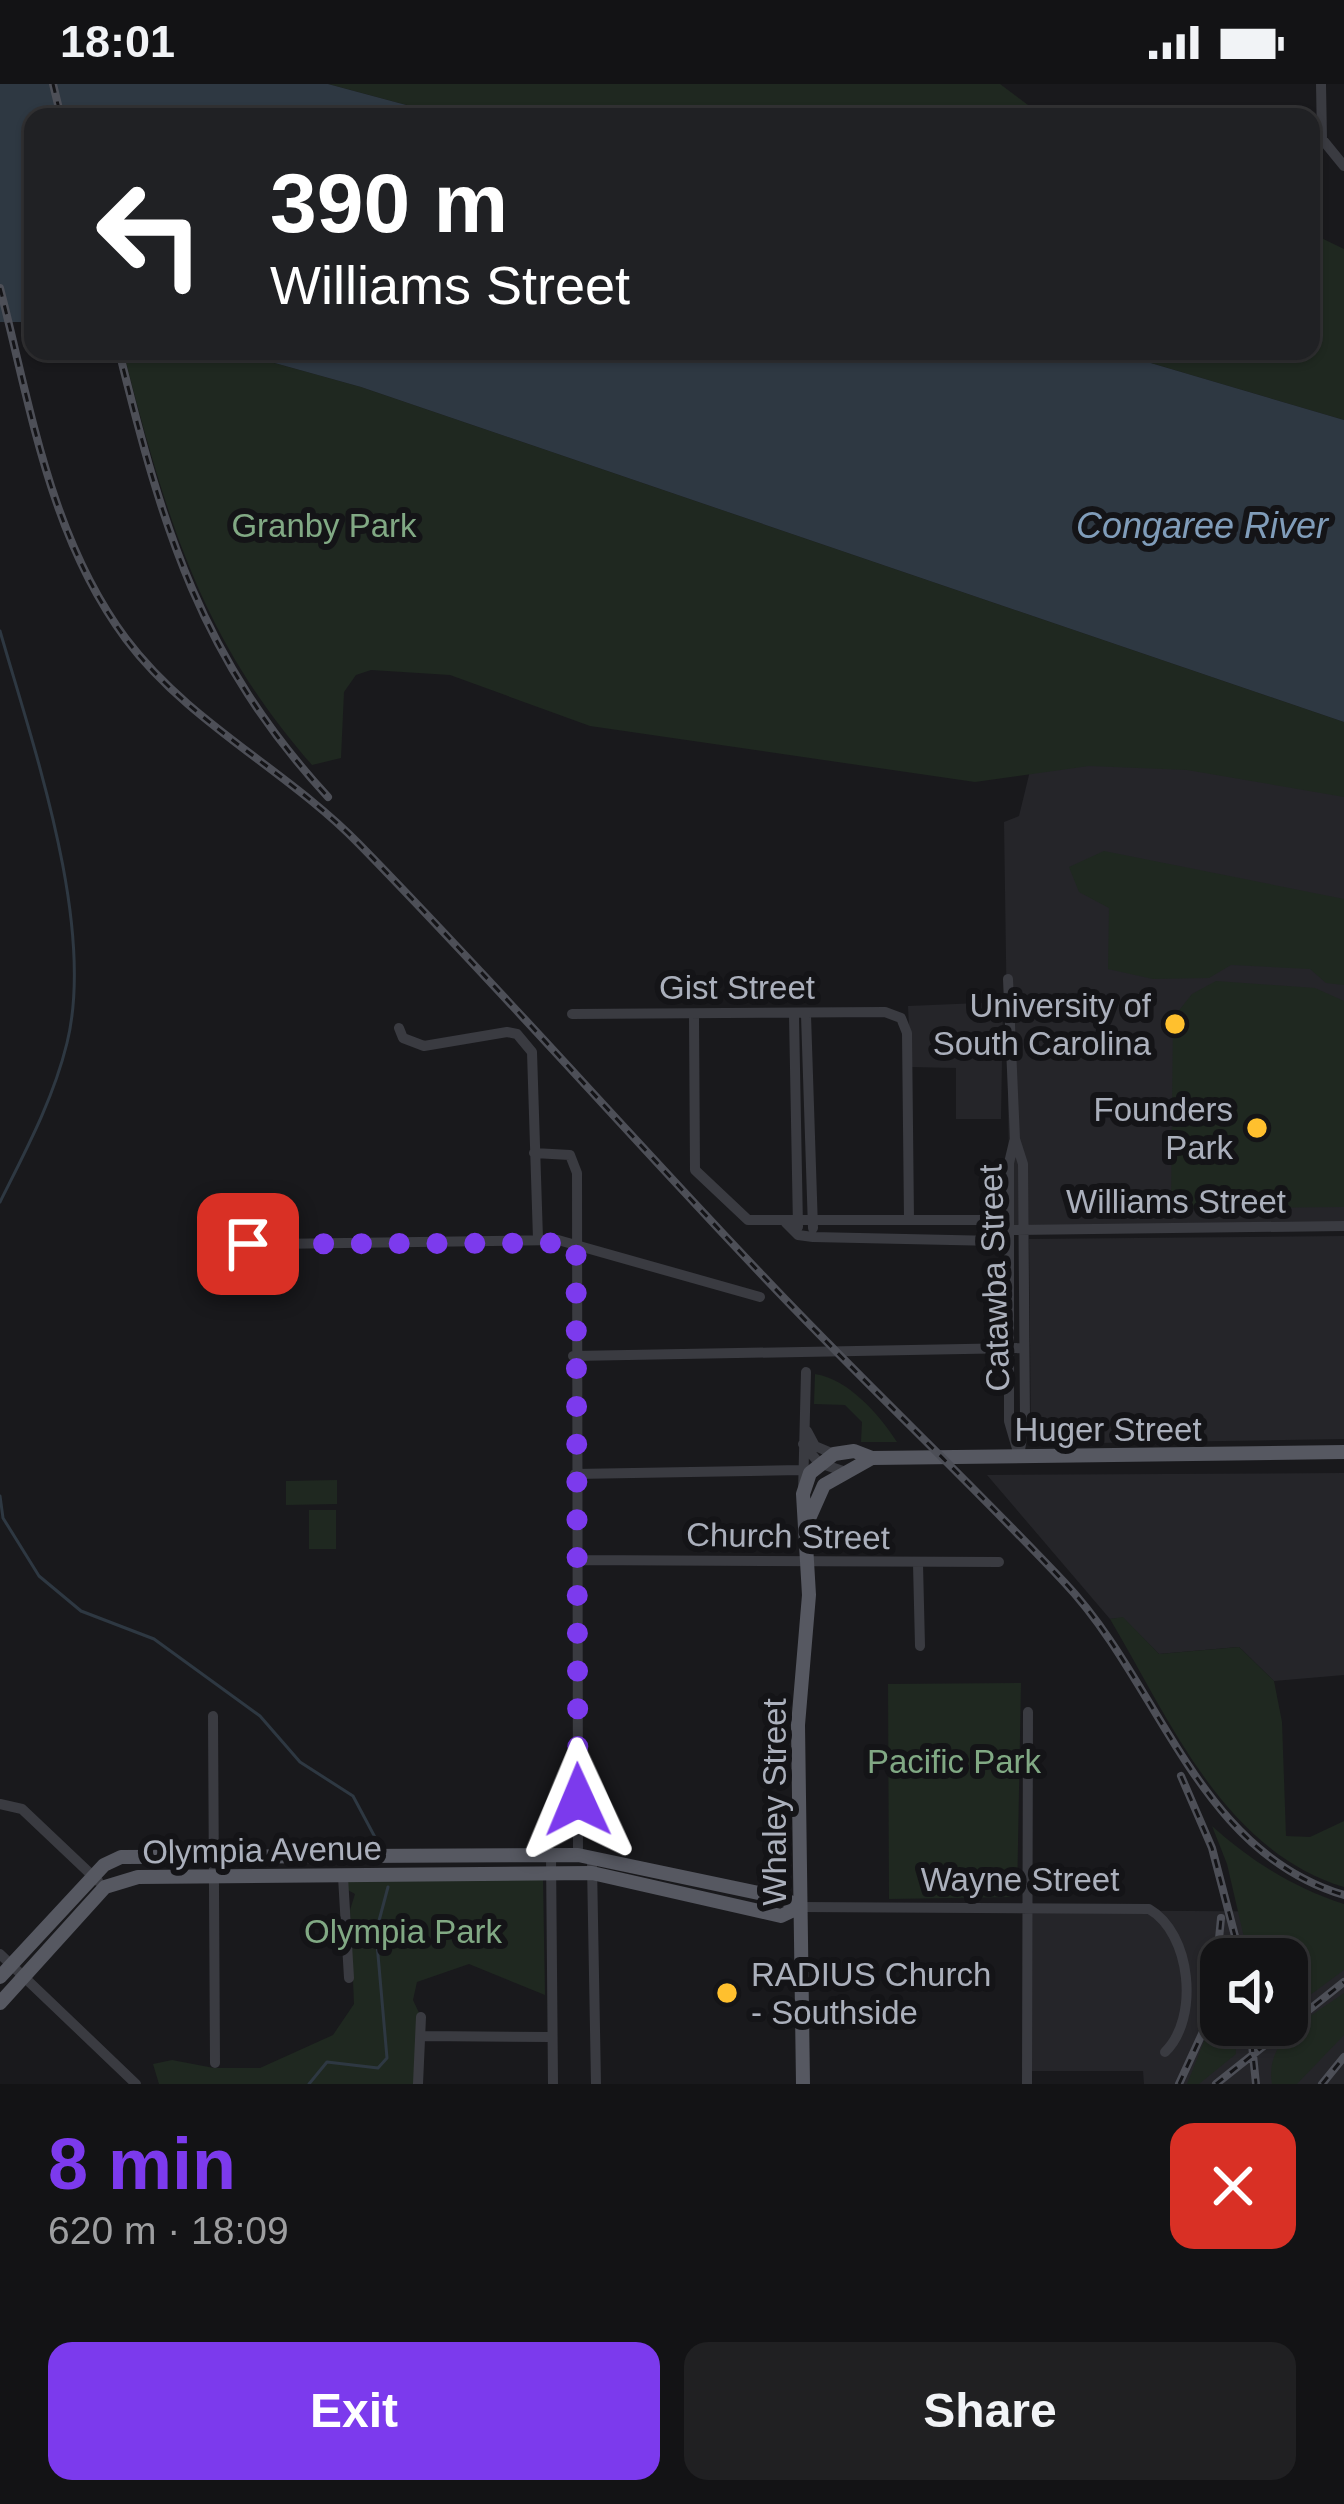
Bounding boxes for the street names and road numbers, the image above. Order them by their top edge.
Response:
street label: Gist Street [659,969,815,1006]
street label: Catawba Street [972,1164,1016,1392]
street label: Williams Street [1066,1183,1286,1220]
street label: Huger Street [1014,1411,1202,1448]
street label: Church Street [686,1516,890,1556]
street label: Whaley Street [756,1698,793,1906]
street label: Olympia Avenue [142,1829,382,1871]
street label: Wayne Street [921,1861,1119,1898]

